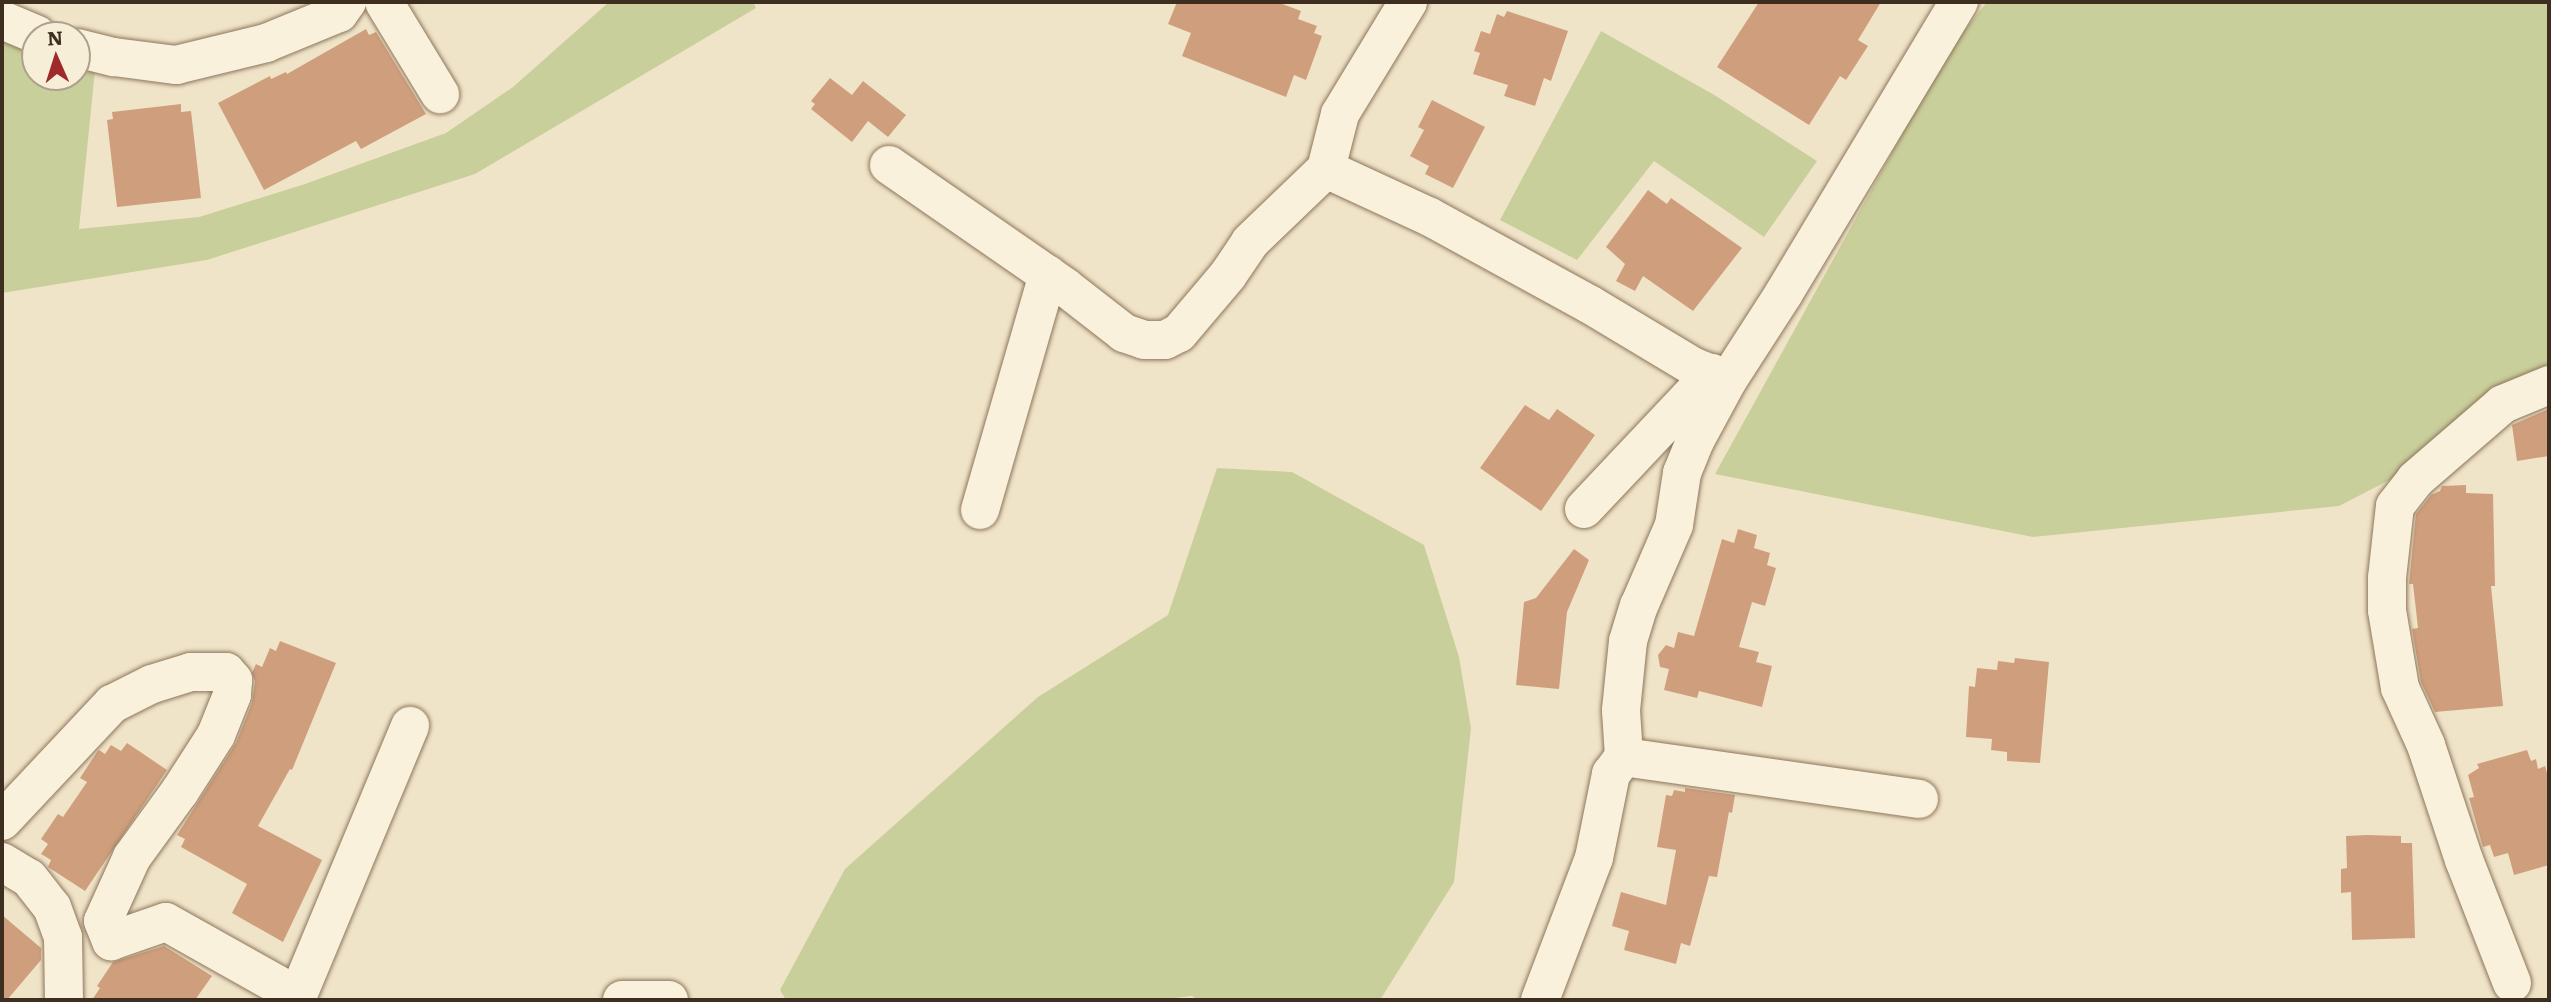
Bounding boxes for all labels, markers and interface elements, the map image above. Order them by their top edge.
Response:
north arrow [21,21,91,91]
text: N [46,23,64,51]

